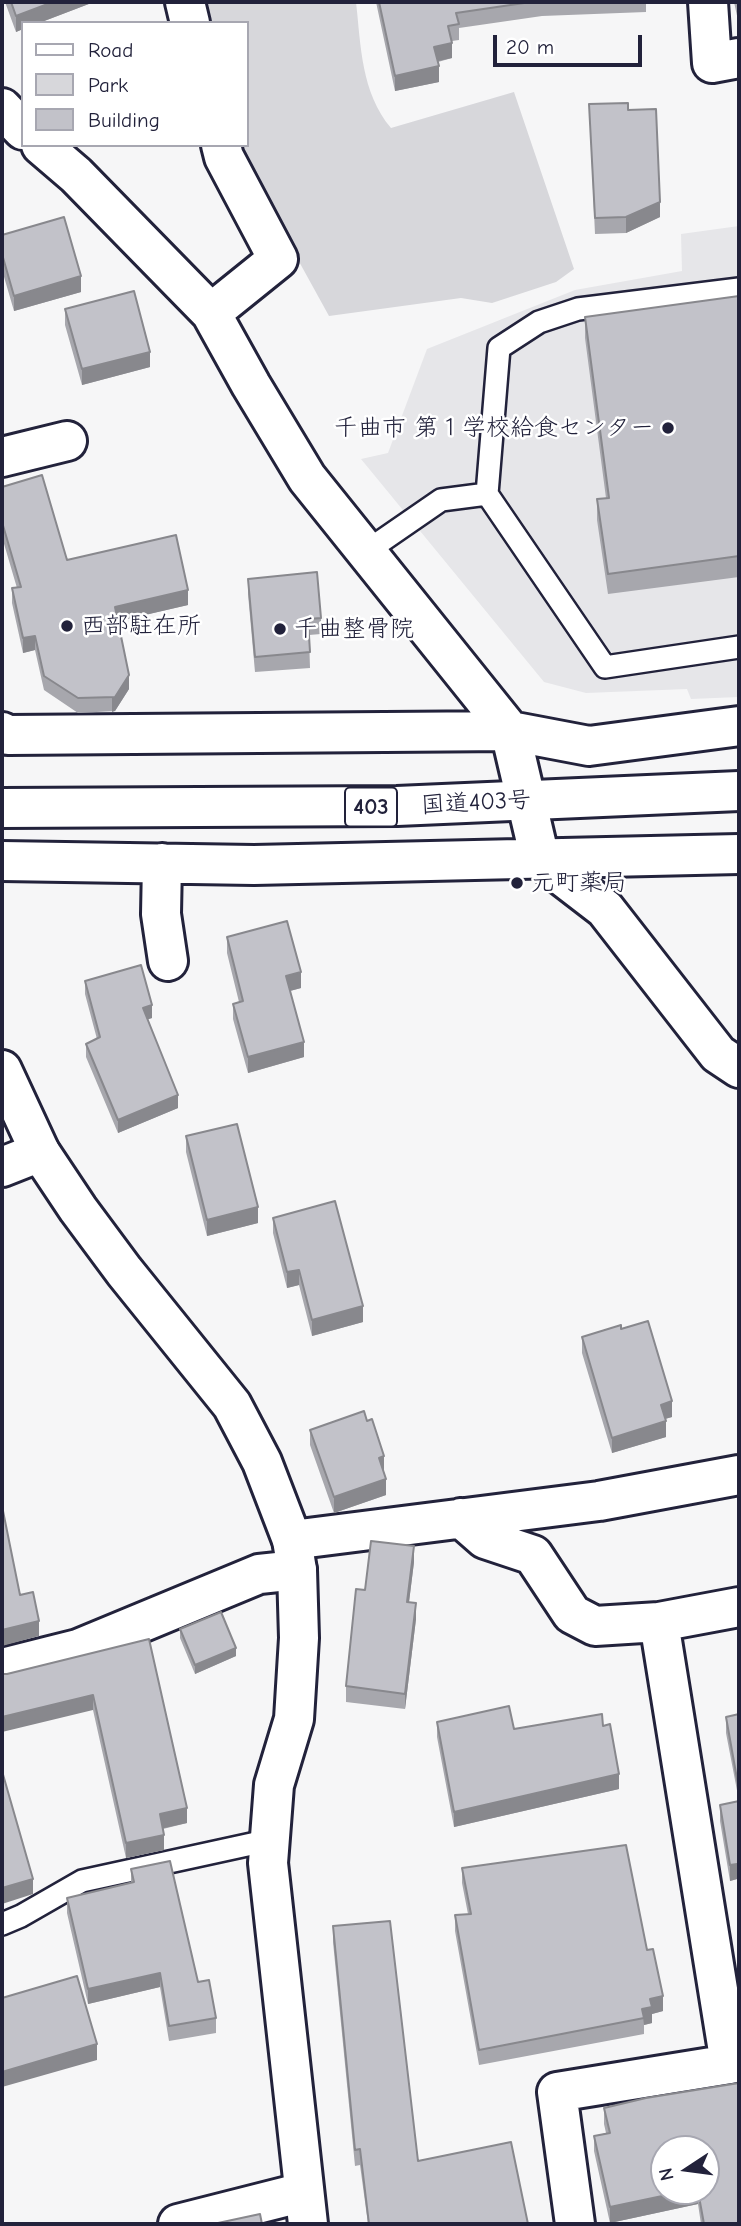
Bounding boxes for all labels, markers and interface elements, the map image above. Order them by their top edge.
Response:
legend [21,21,248,147]
scale bar [496,21,645,65]
text: 20 m [506,35,554,59]
text: Road [88,38,133,62]
text: Park [88,73,128,97]
text: Building [88,108,160,132]
place label: 千曲市 第１学校給食センター [334,414,654,442]
marker: 千曲市 第１学校給食センター [660,420,676,436]
place label: 西部駐在所 [81,612,201,640]
place label: 千曲整骨院 [294,615,414,643]
marker: 西部駐在所 [59,618,75,634]
marker: 千曲整骨院 [272,621,288,637]
street label: 国道403号 [420,786,532,820]
road number: 403 [345,788,397,827]
place label: 元町薬局 [531,869,627,897]
marker: 元町薬局 [509,875,525,891]
north arrow [650,2135,720,2205]
text: N [654,2166,679,2183]

